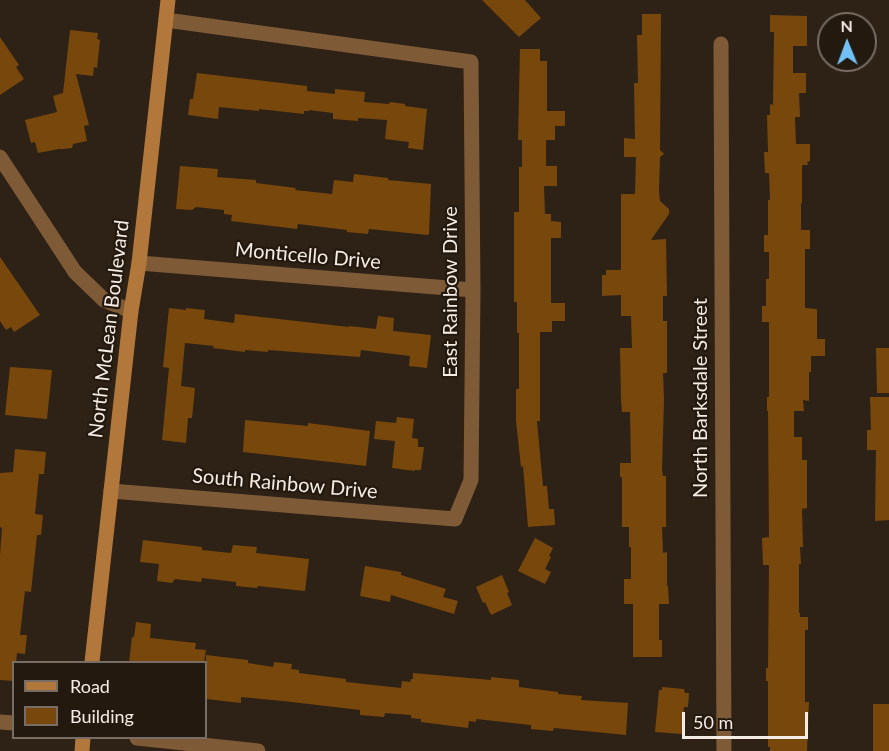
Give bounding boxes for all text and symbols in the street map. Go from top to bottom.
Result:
north arrow [817,12,877,72]
text: N [840,16,853,35]
street label: East Rainbow Drive [439,206,463,378]
street label: North McLean Boulevard [84,219,134,439]
street label: Monticello Drive [234,238,382,274]
street label: North Barksdale Street [689,298,713,498]
street label: South Rainbow Drive [191,464,379,504]
legend [12,661,207,739]
text: Road [70,675,110,697]
scale bar [685,700,811,738]
text: Building [70,705,134,727]
text: 50 m [693,711,733,733]

